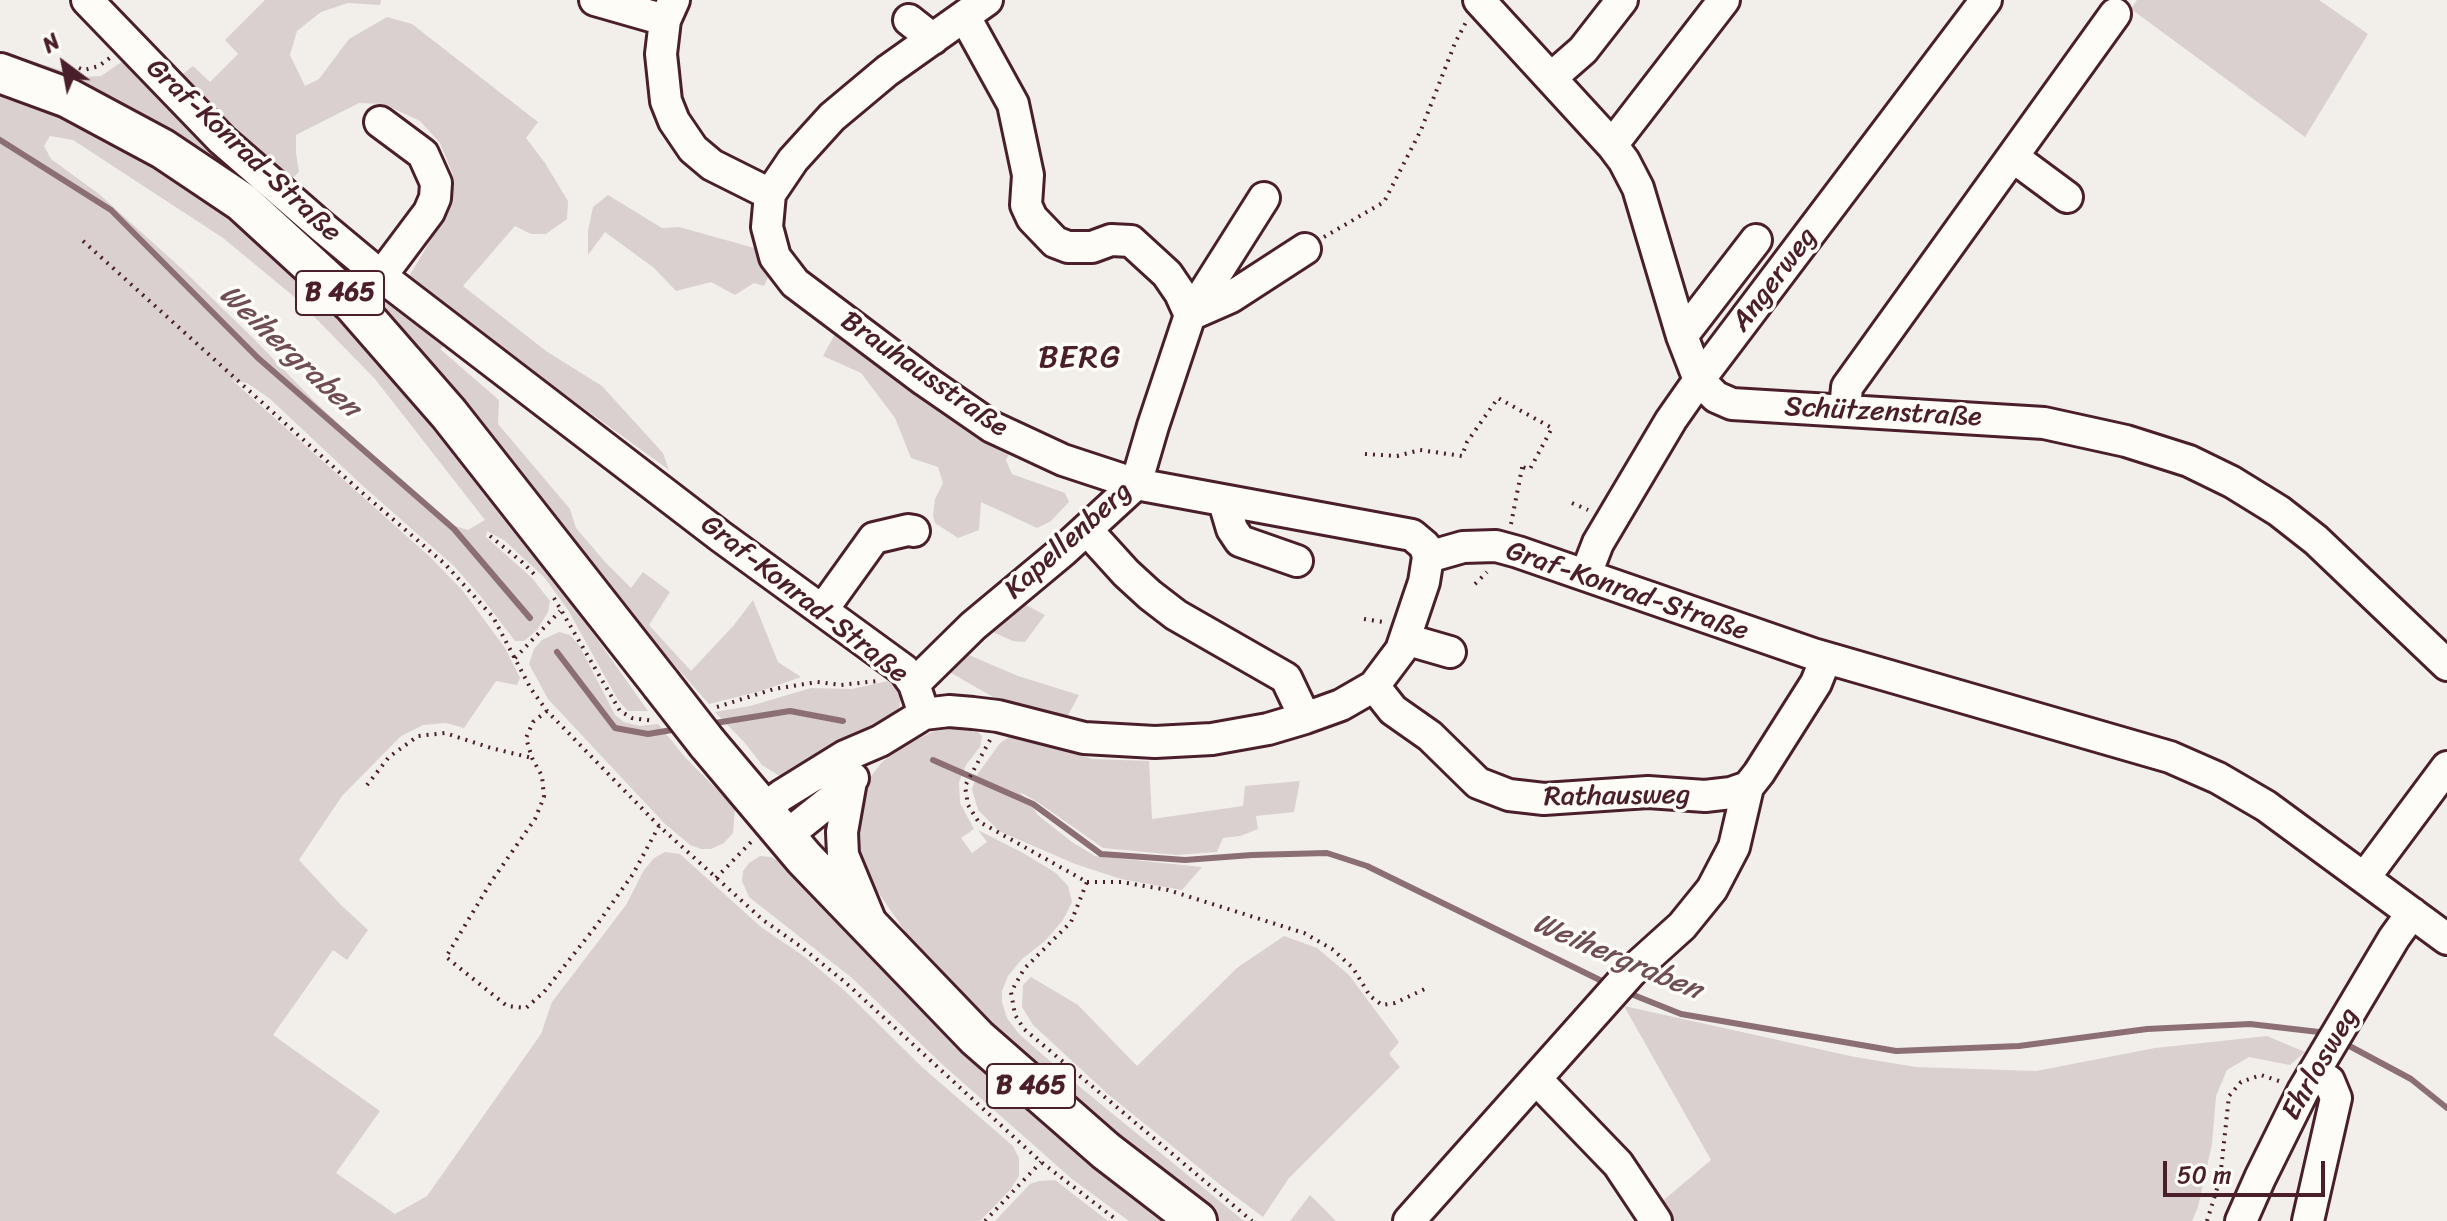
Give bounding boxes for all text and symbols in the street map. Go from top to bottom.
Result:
text: N [34,23,68,64]
north arrow [24,24,104,104]
street label: Graf-Konrad-Straße [139,52,347,250]
street label: Angerweg [1725,221,1825,339]
road number: B 465 [296,271,384,315]
water label: Weihergraben [211,278,367,426]
street label: Brauhausstraße [834,305,1014,445]
district label: BERG [1038,340,1122,378]
street label: Schützenstraße [1784,391,1982,435]
street label: Kapellenberg [998,475,1140,607]
street label: Graf-Konrad-Straße [693,508,915,692]
street label: Graf-Konrad-Straße [1501,535,1753,649]
street label: Rathausweg [1544,779,1690,815]
water label: Weihergraben [1527,906,1707,1010]
street label: Ehrlosweg [2275,1002,2367,1126]
road number: B 465 [987,1064,1075,1108]
scale bar [2167,1145,2329,1195]
text: 50 m [2177,1154,2232,1196]

